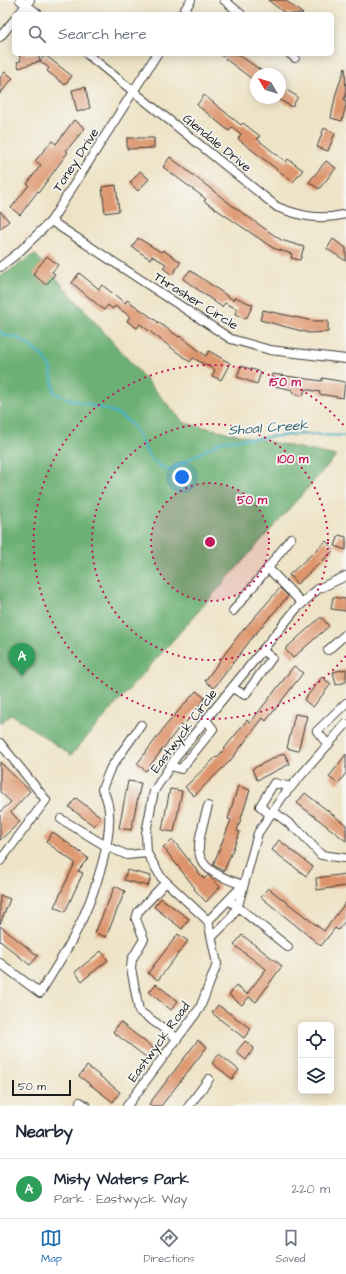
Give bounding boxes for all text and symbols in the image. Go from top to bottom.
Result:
search box [12,12,334,56]
icon: search [26,23,48,45]
text: Search here [58,24,147,45]
north arrow [250,68,286,104]
street label: Glendale Drive [179,110,255,176]
street label: Toney Drive [49,125,104,196]
street label: Thrasher Circle [150,268,242,334]
text: 150 m [269,374,302,391]
water label: Shoal Creek [227,415,309,441]
text: 100 m [278,451,309,468]
your location [172,467,192,487]
text: 50 m [237,492,268,509]
centre of rings [203,535,217,549]
pin: A [9,643,35,676]
street label: Eastwyck Circle [146,685,222,777]
street label: Eastwyck Road [124,998,195,1086]
map controls [298,1022,334,1094]
button: locate [298,1022,334,1058]
button: layers [298,1058,334,1094]
scale bar [12,1078,71,1097]
text: 50 m [18,1079,46,1094]
text: Nearby [16,1120,73,1144]
text: Misty Waters Park [54,1169,189,1190]
text: A [25,1180,33,1198]
text: 220 m [292,1180,330,1198]
text: Park · Eastwyck Way [54,1190,187,1208]
tab: Map [40,1227,62,1266]
tab: Directions [143,1227,195,1266]
tab: Saved [276,1227,306,1266]

